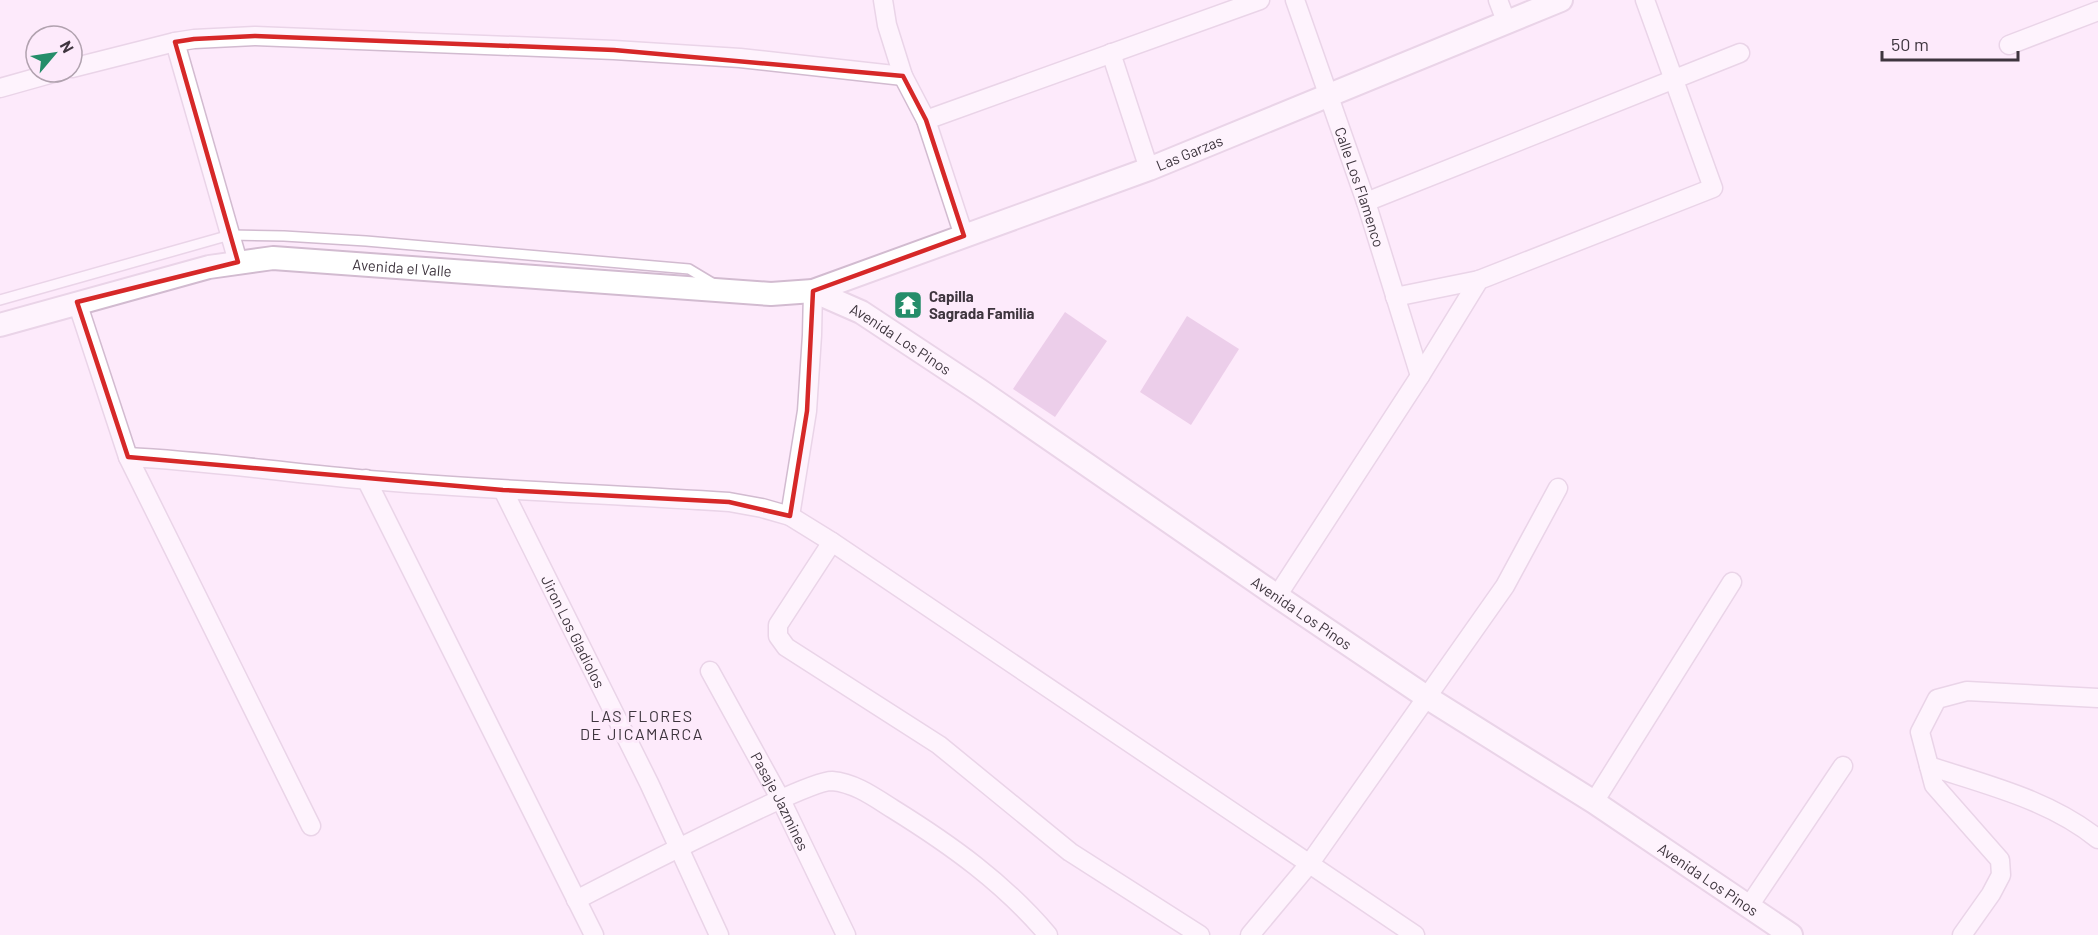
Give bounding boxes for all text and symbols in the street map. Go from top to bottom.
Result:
north arrow [24,24,84,84]
scale bar [1882,24,2018,62]
text: 50 m [1891,33,1929,55]
text: N [57,37,78,56]
street label: Calle Los Flamenco [1331,125,1388,249]
street label: Las Garzas [1153,131,1225,174]
street label: Avenida el Valle [352,255,452,280]
place label: Capilla Sagrada Familia [929,287,1035,322]
temple icon: Capilla Sagrada Familia [892,289,924,321]
street label: Avenida Los Pinos [847,299,955,378]
street label: Jiron Los Gladiolos [538,572,609,691]
street label: Avenida Los Pinos [1248,572,1355,653]
district label: LAS FLORES DE JICAMARCA [580,706,704,743]
street label: Pasaje Jazmines [747,749,813,853]
street label: Avenida Los Pinos [1654,839,1762,919]

